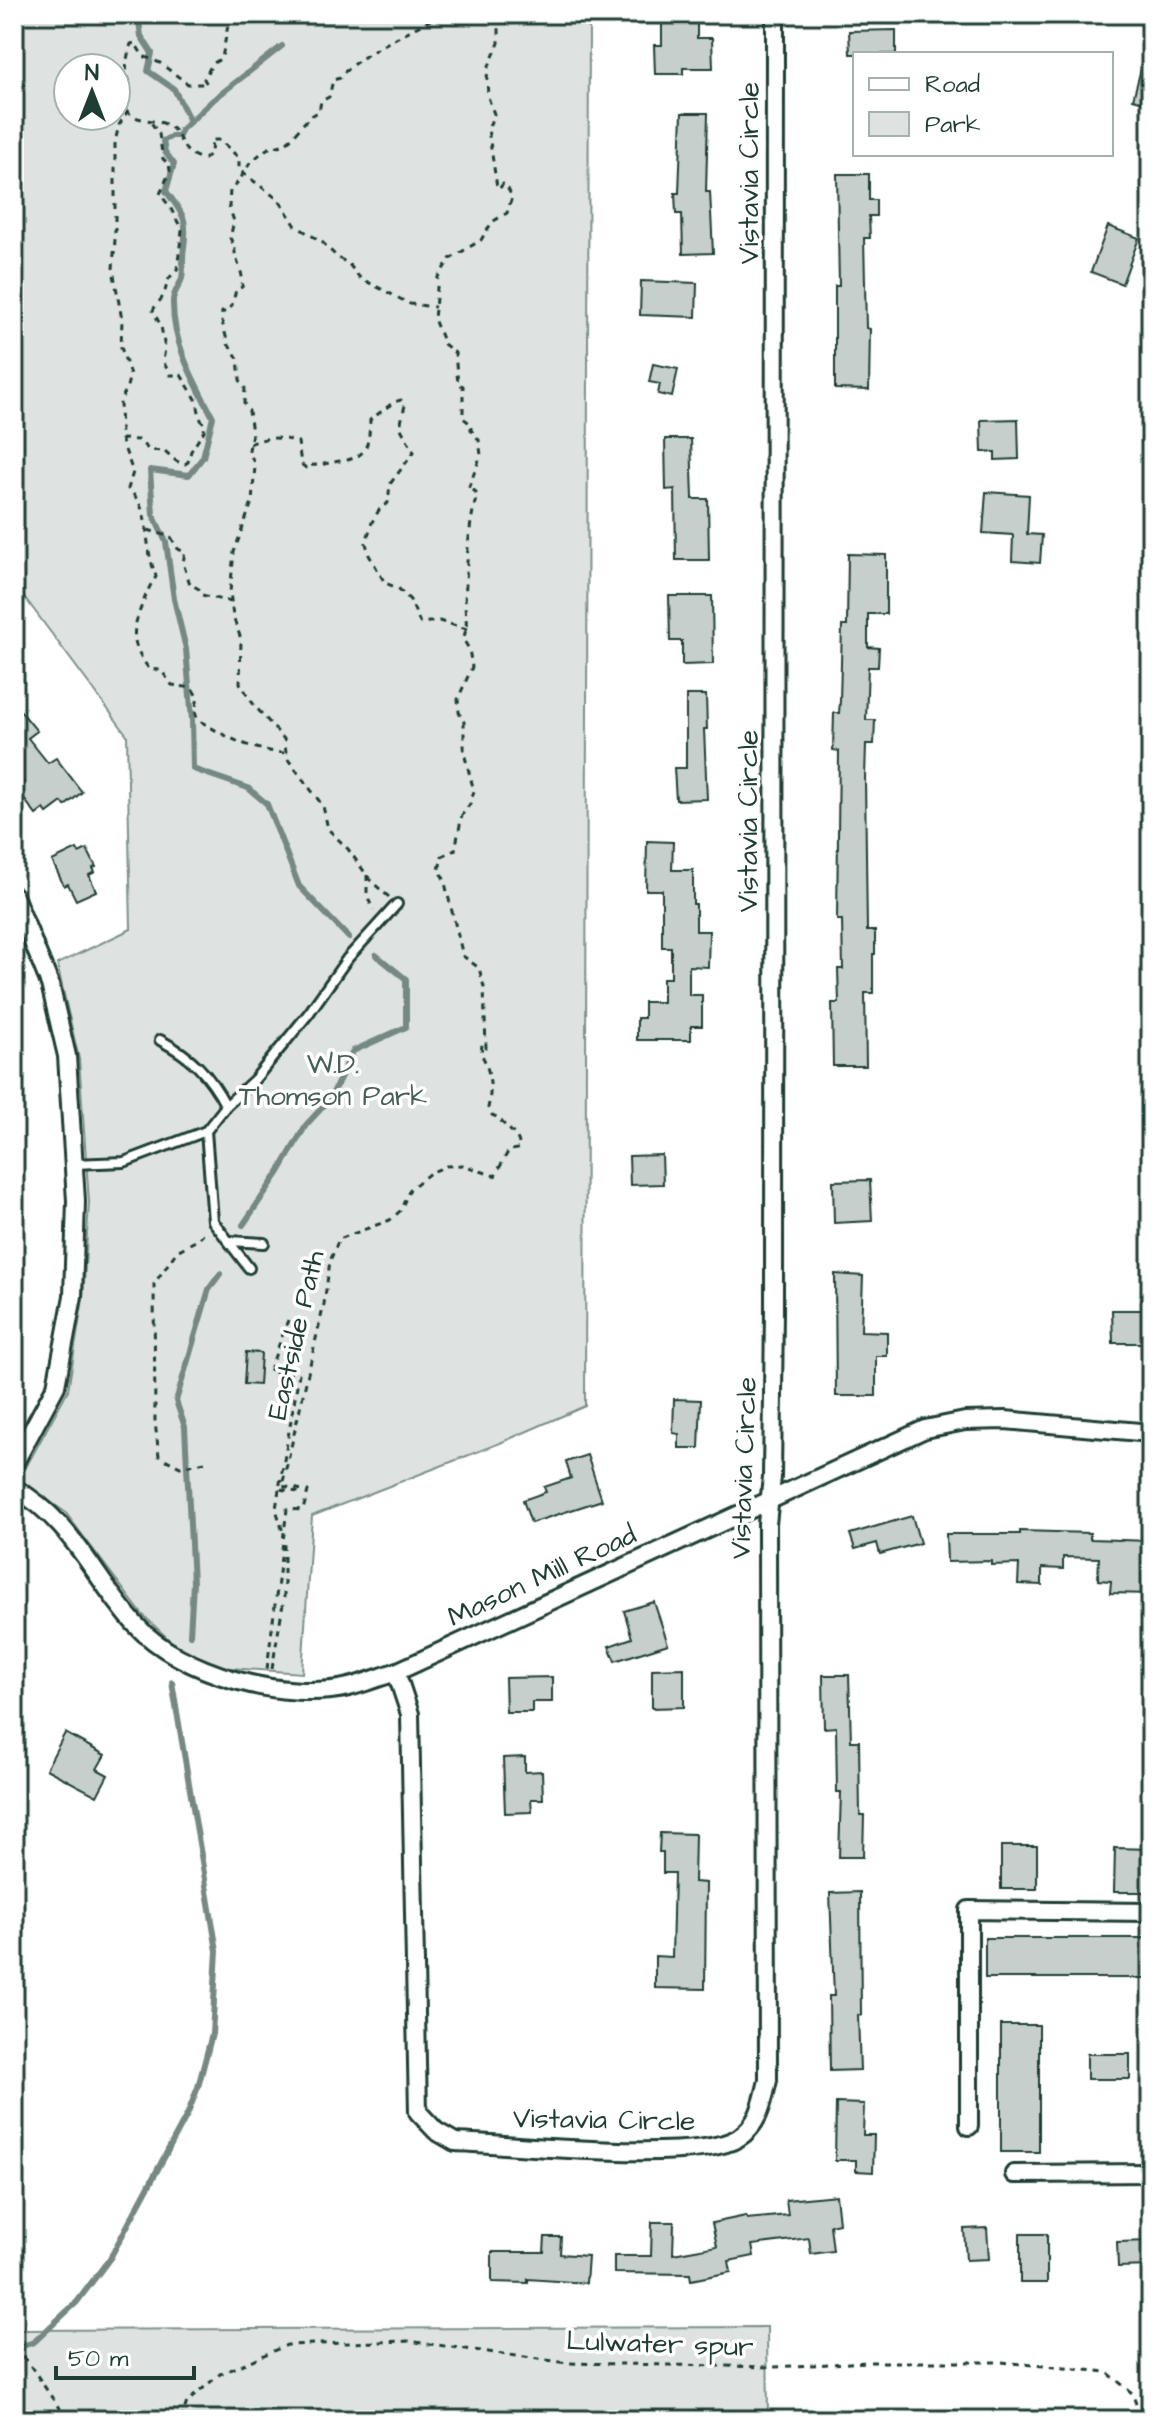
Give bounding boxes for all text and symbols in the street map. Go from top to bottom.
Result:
north arrow [52,52,132,132]
legend [853,52,1113,156]
text: N [85,58,99,89]
text: Road [925,68,980,102]
street label: Vistavia Circle [730,82,769,264]
text: Park [925,108,981,142]
street label: Vistavia Circle [729,730,768,912]
park label: W.D. Thomson Park [239,1045,427,1116]
street label: Eastside Path [258,1246,334,1423]
street label: Vistavia Circle [721,1376,767,1560]
street label: Mason Mill Road [441,1515,643,1637]
street label: Vistavia Circle [512,2099,696,2141]
street label: Lulwater spur [566,2321,754,2367]
scale bar [56,2330,194,2380]
text: 50 m [68,2342,129,2376]

